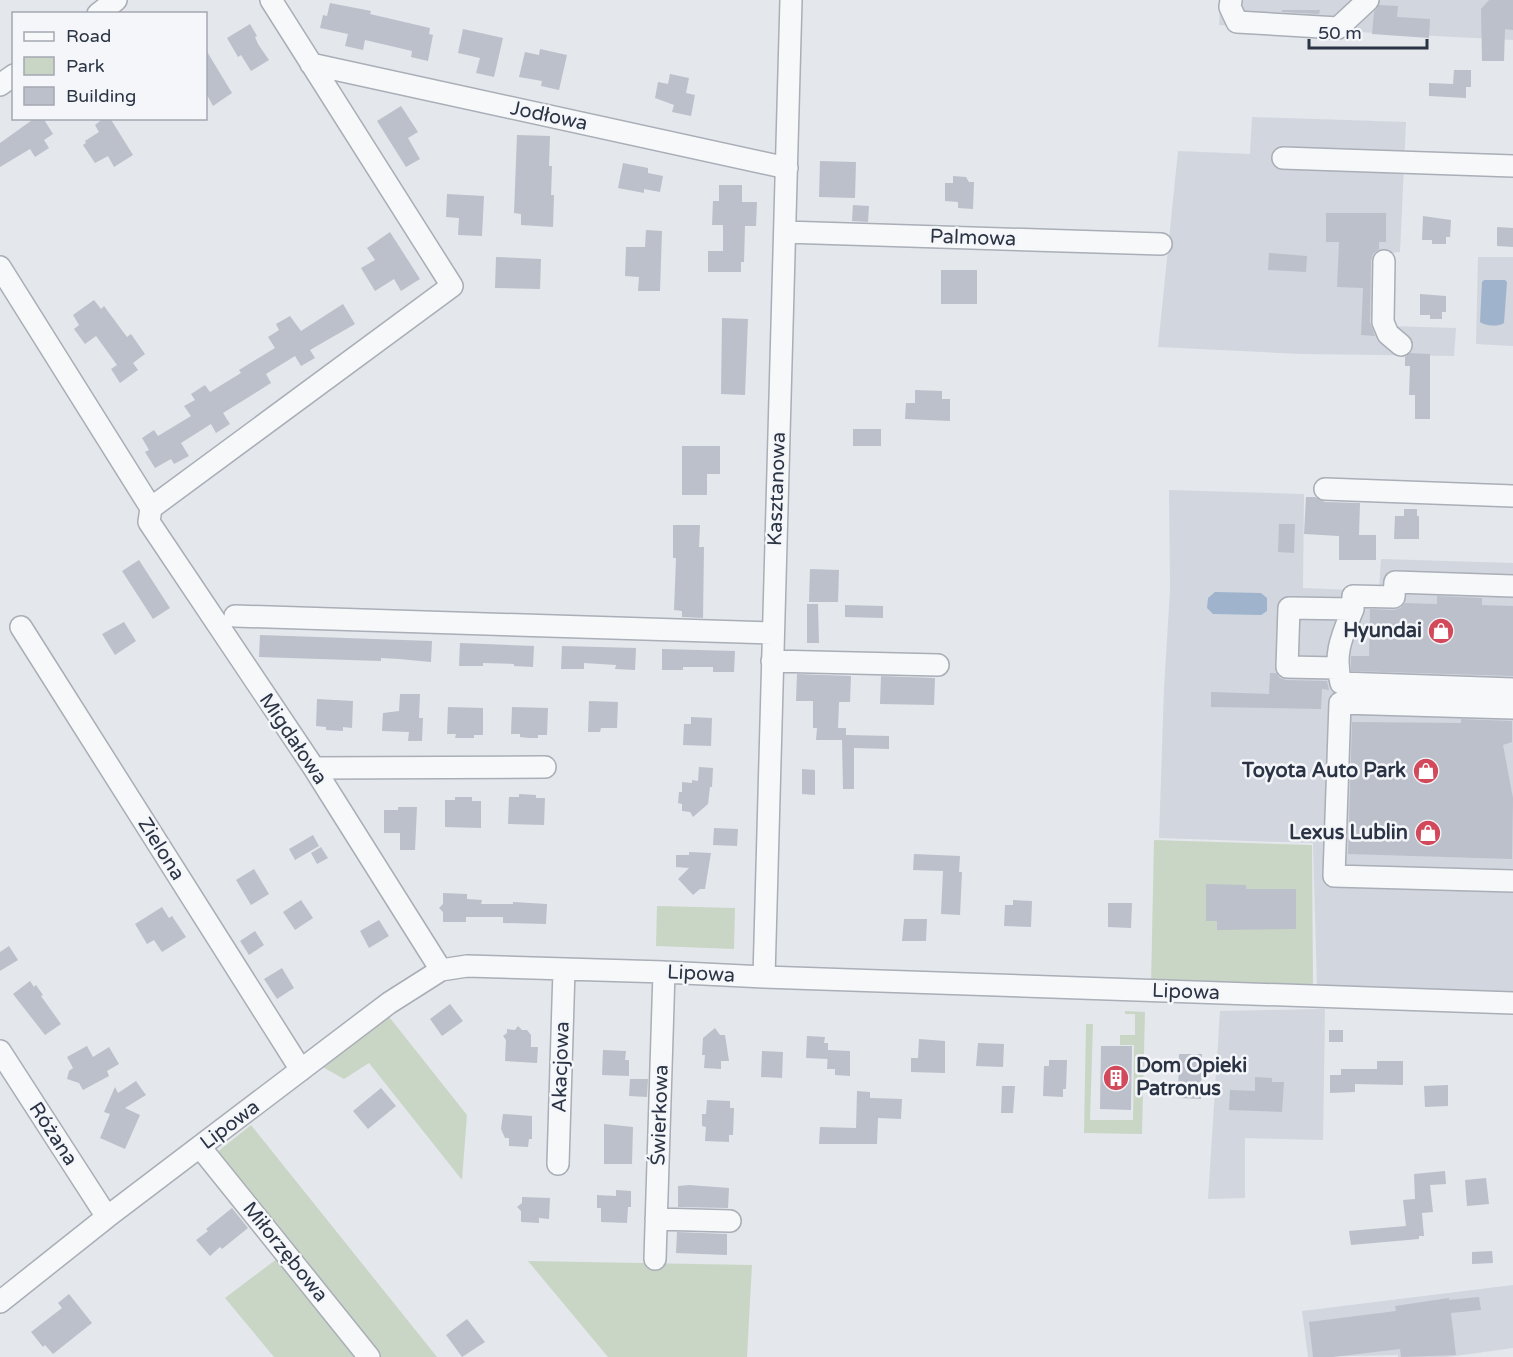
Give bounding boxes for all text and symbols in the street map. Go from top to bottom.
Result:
legend [12,12,207,120]
scale bar [1309,12,1428,50]
text: 50 m [1318,22,1362,44]
text: Road [66,25,111,47]
text: Park [66,55,105,77]
text: Building [66,85,136,107]
street label: Jodłowa [508,96,590,136]
street label: Palmowa [929,224,1017,252]
street label: Kasztanowa [763,431,791,547]
shop icon: Hyundai [1426,616,1456,646]
place label: Hyundai [1343,619,1422,643]
street label: Migdałowa [254,689,332,789]
shop icon: Toyota Auto Park [1411,756,1441,786]
place label: Toyota Auto Park [1241,759,1406,783]
street label: Zielona [132,813,190,885]
shop icon: Lexus Lublin [1413,818,1443,848]
place label: Lexus Lublin [1289,821,1408,845]
street label: Lipowa [666,960,736,988]
street label: Lipowa [1152,979,1220,1005]
street label: Akacjowa [547,1021,575,1113]
place label: Dom Opieki Patronus [1136,1054,1247,1101]
building icon: Dom Opieki Patronus [1101,1063,1131,1093]
street label: Świerkowa [645,1064,674,1166]
street label: Lipowa [196,1095,264,1155]
street label: Różana [24,1098,82,1170]
street label: Miłorzębowa [237,1197,333,1307]

